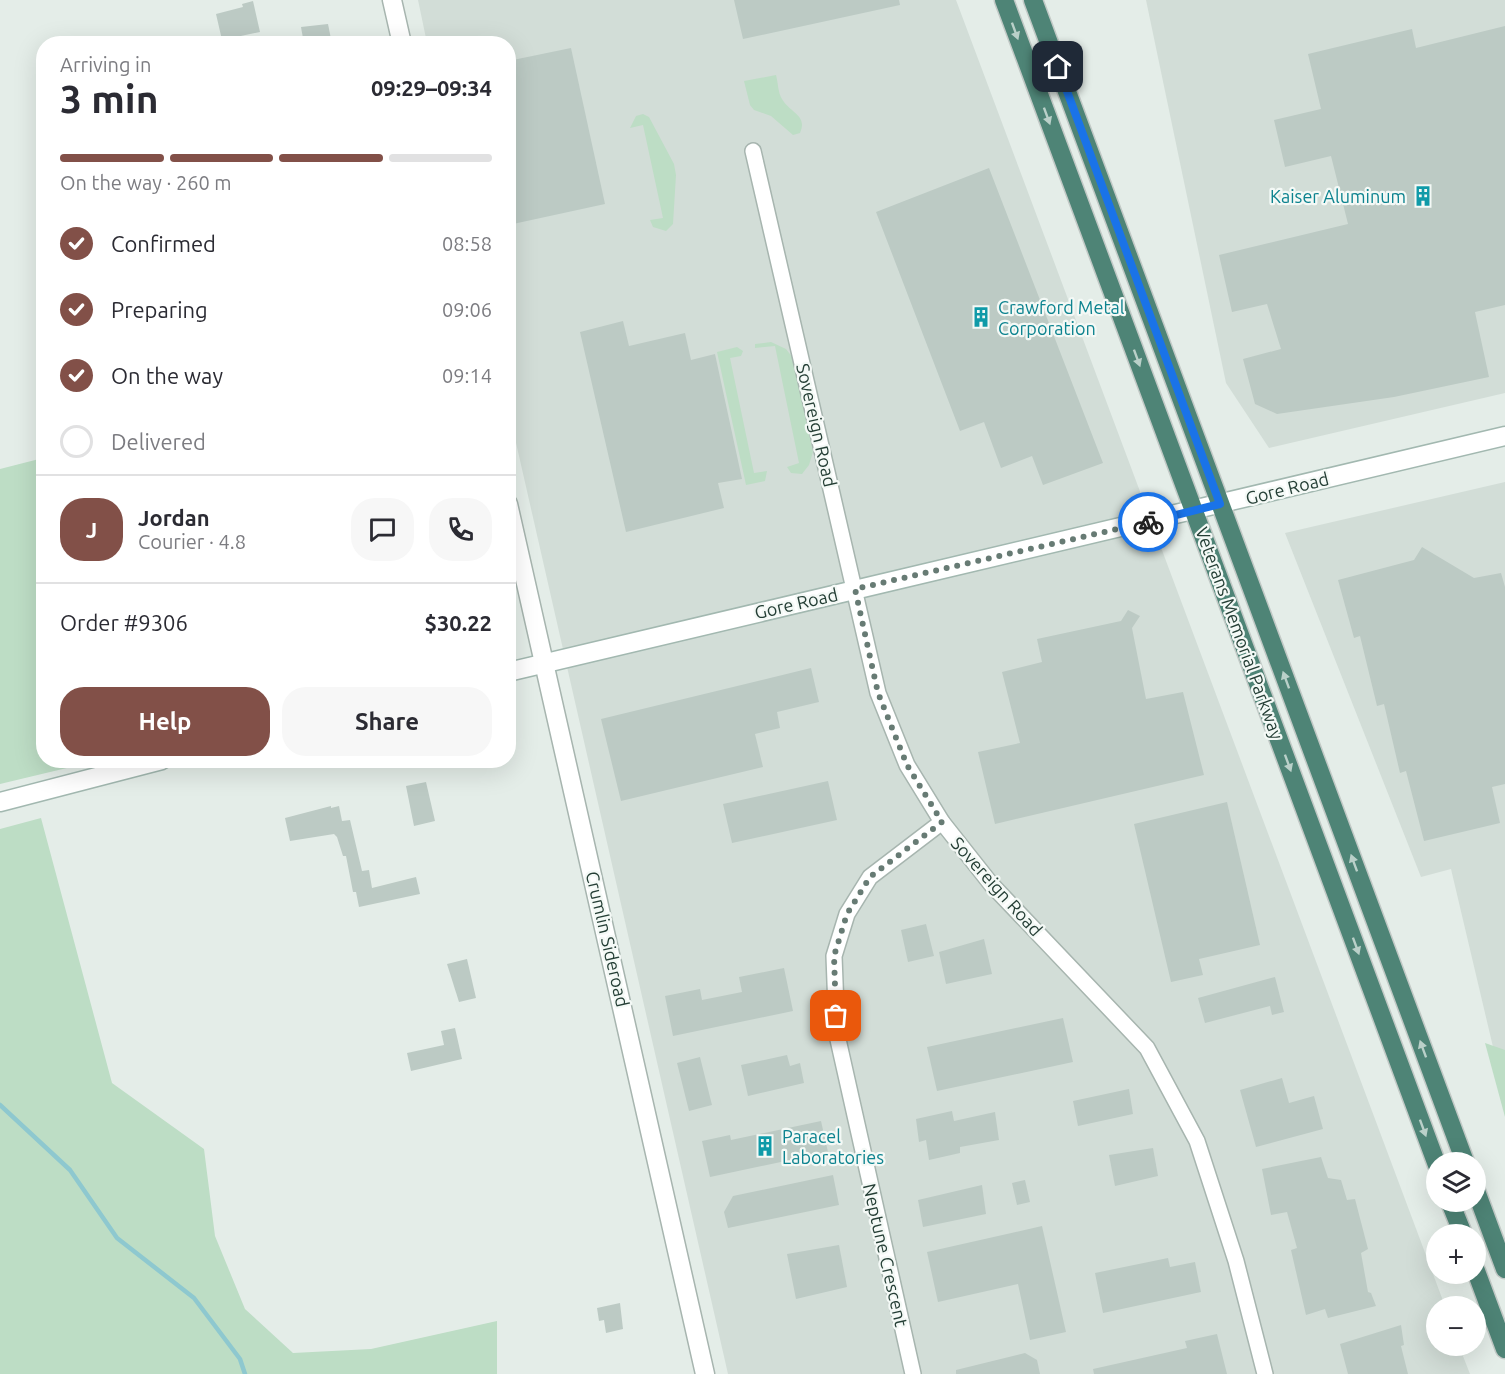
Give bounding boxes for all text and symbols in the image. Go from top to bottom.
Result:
one-way arrow [1011,22,1021,40]
pin [1032,41,1083,92]
icon: home [1041,50,1074,83]
text: Arriving in [60,53,151,76]
text: 09:29–09:34 [371,75,492,100]
text: 3 min [60,77,159,120]
one-way arrow [1043,107,1053,125]
text: On the way · 260 m [60,171,232,194]
building icon: Kaiser Aluminum [1411,184,1435,208]
place label: Kaiser Aluminum [1270,186,1406,206]
icon: check [60,227,93,260]
text: Confirmed [111,231,216,256]
text: 08:58 [442,232,492,255]
icon: check [60,293,93,326]
text: Preparing [111,297,208,322]
place label: Crawford Metal Corporation [998,297,1125,338]
text: 09:06 [442,298,492,321]
building icon: Crawford Metal Corporation [969,305,993,329]
one-way arrow [1133,349,1143,367]
icon: check [60,359,93,392]
street label: Sovereign Road [793,361,841,489]
text: On the way [111,363,223,388]
text: 09:14 [442,364,492,387]
text: Delivered [111,429,206,454]
street label: Gore Road [1243,468,1331,508]
courier [1118,492,1178,552]
button: chat [351,498,414,561]
button: phone [429,498,492,561]
text: Jordan [138,505,210,530]
icon: bike [1132,506,1165,539]
text: J [86,517,97,542]
street label: Veterans Memorial Parkway [1192,524,1288,742]
text: Courier · 4.8 [138,530,246,553]
street label: Gore Road [752,584,840,622]
text: Order #9306 [60,610,188,635]
text: $30.22 [425,610,492,635]
one-way arrow [1280,671,1290,689]
button: Help [60,687,270,756]
button: Share [282,687,492,756]
one-way arrow [1283,754,1293,772]
street label: Sovereign Road [947,833,1047,939]
one-way arrow [1349,853,1359,871]
street label: Crumlin Sideroad [583,869,633,1009]
one-way arrow [1351,937,1361,955]
pin [810,990,861,1041]
icon: bag [819,999,852,1032]
one-way arrow [1418,1039,1428,1057]
one-way arrow [1419,1120,1429,1138]
place label: Paracel Laboratories [782,1126,884,1167]
building icon: Paracel Laboratories [753,1134,777,1158]
map controls [1426,1152,1486,1356]
button: layers [1426,1152,1486,1212]
street label: Neptune Crescent [860,1182,912,1328]
button: + [1426,1224,1486,1284]
button: − [1426,1296,1486,1356]

